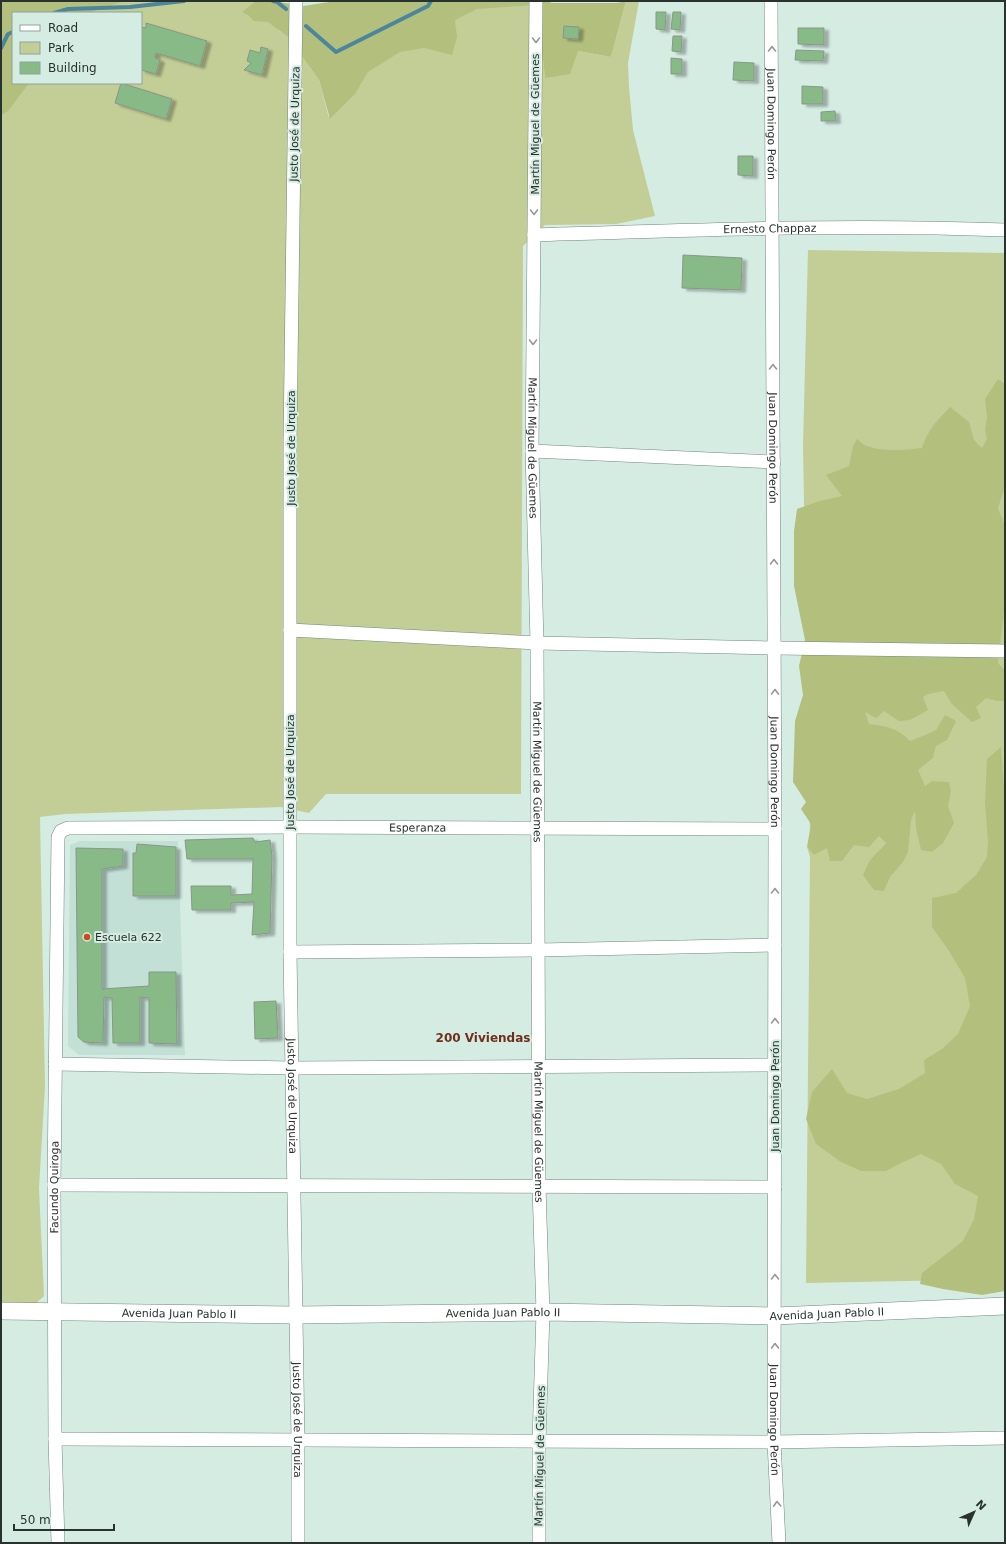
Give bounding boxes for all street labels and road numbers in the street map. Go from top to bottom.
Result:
street label: Martín Miguel de Güemes [529,53,542,195]
street label: Justo José de Urquiza [287,66,303,183]
street label: Juan Domingo Perón [765,67,778,180]
street label: Ernesto Chappaz [723,221,817,236]
street label: Martín Miguel de Güemes [525,377,540,519]
street label: Justo José de Urquiza [285,390,298,507]
street label: Juan Domingo Perón [766,391,780,504]
street label: Martín Miguel de Güemes [531,701,544,843]
street label: Justo José de Urquiza [284,714,297,831]
street label: Juan Domingo Perón [768,715,781,828]
street label: Esperanza [389,821,446,834]
street label: Justo José de Urquiza [285,1037,300,1154]
street label: Juan Domingo Perón [769,1040,782,1153]
street label: Martín Miguel de Güemes [532,1061,546,1203]
street label: Facundo Quiroga [47,1141,61,1233]
street label: Avenida Juan Pablo II [446,1305,560,1320]
street label: Avenida Juan Pablo II [770,1305,884,1323]
street label: Avenida Juan Pablo II [122,1306,236,1321]
street label: Justo José de Urquiza [290,1361,305,1478]
street label: Juan Domingo Perón [767,1363,782,1476]
street label: Martín Miguel de Güemes [532,1385,548,1527]

